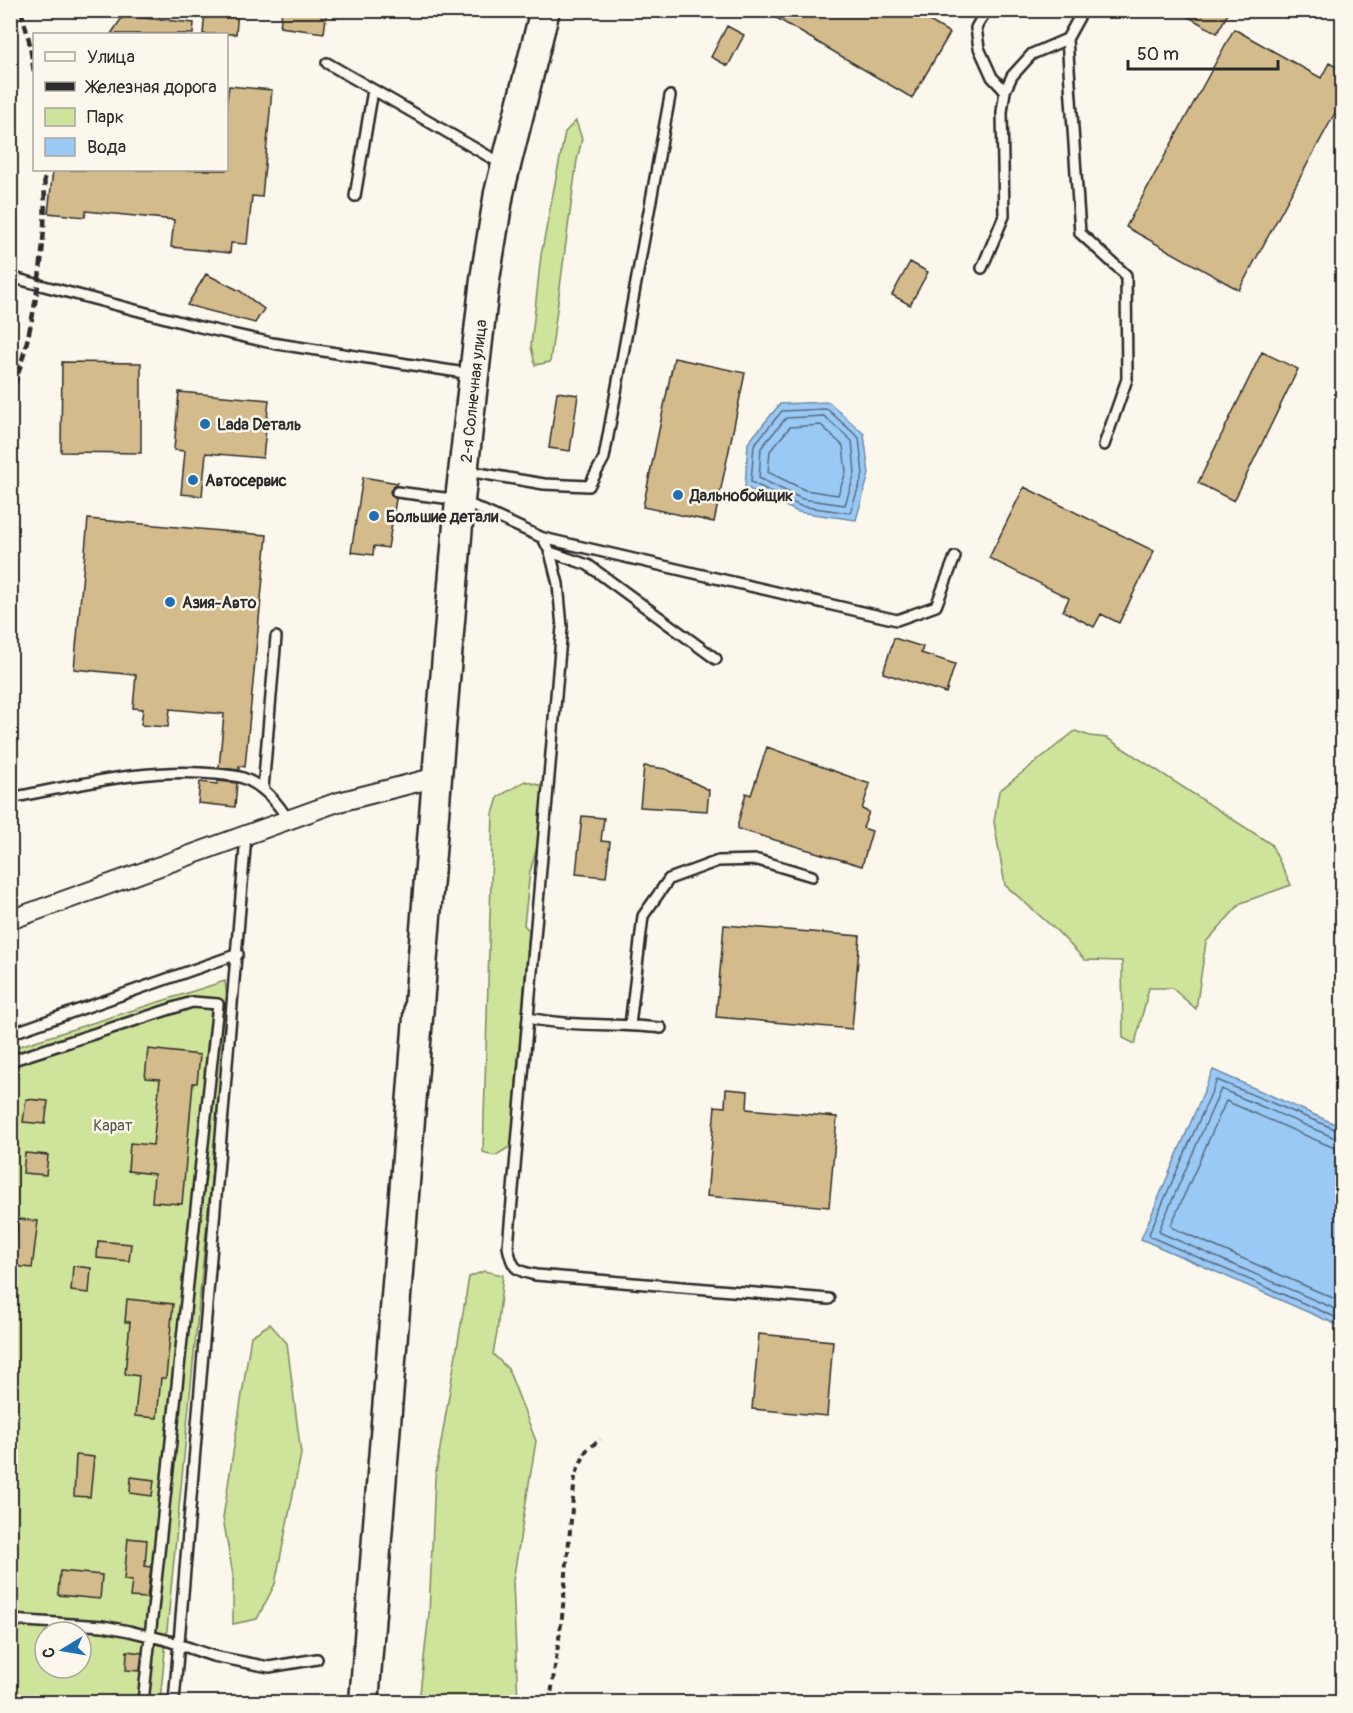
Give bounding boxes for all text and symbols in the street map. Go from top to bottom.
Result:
legend [33,33,228,171]
scale bar [1128,33,1278,71]
text: 50 m [1137,43,1179,66]
text: Улица [87,46,135,69]
text: Железная дорога [84,76,217,99]
text: Парк [87,106,124,129]
text: Вода [87,136,126,159]
street label: 2-я Солнечная улица [457,319,491,464]
place label: Lada Dеталь [217,415,301,435]
marker: Lada Dеталь [198,417,212,431]
place label: Автосервис [205,471,287,491]
marker: Автосервис [186,473,200,487]
place label: Дальнобойщик [689,486,793,506]
marker: Дальнобойщик [671,488,685,502]
place label: Большие детали [386,507,499,527]
marker: Большие детали [367,509,381,523]
place label: Азия-Авто [182,593,257,613]
marker: Азия-Авто [163,595,177,609]
park label: Карат [93,1116,133,1136]
north arrow [33,1620,93,1680]
text: С [38,1646,60,1659]

